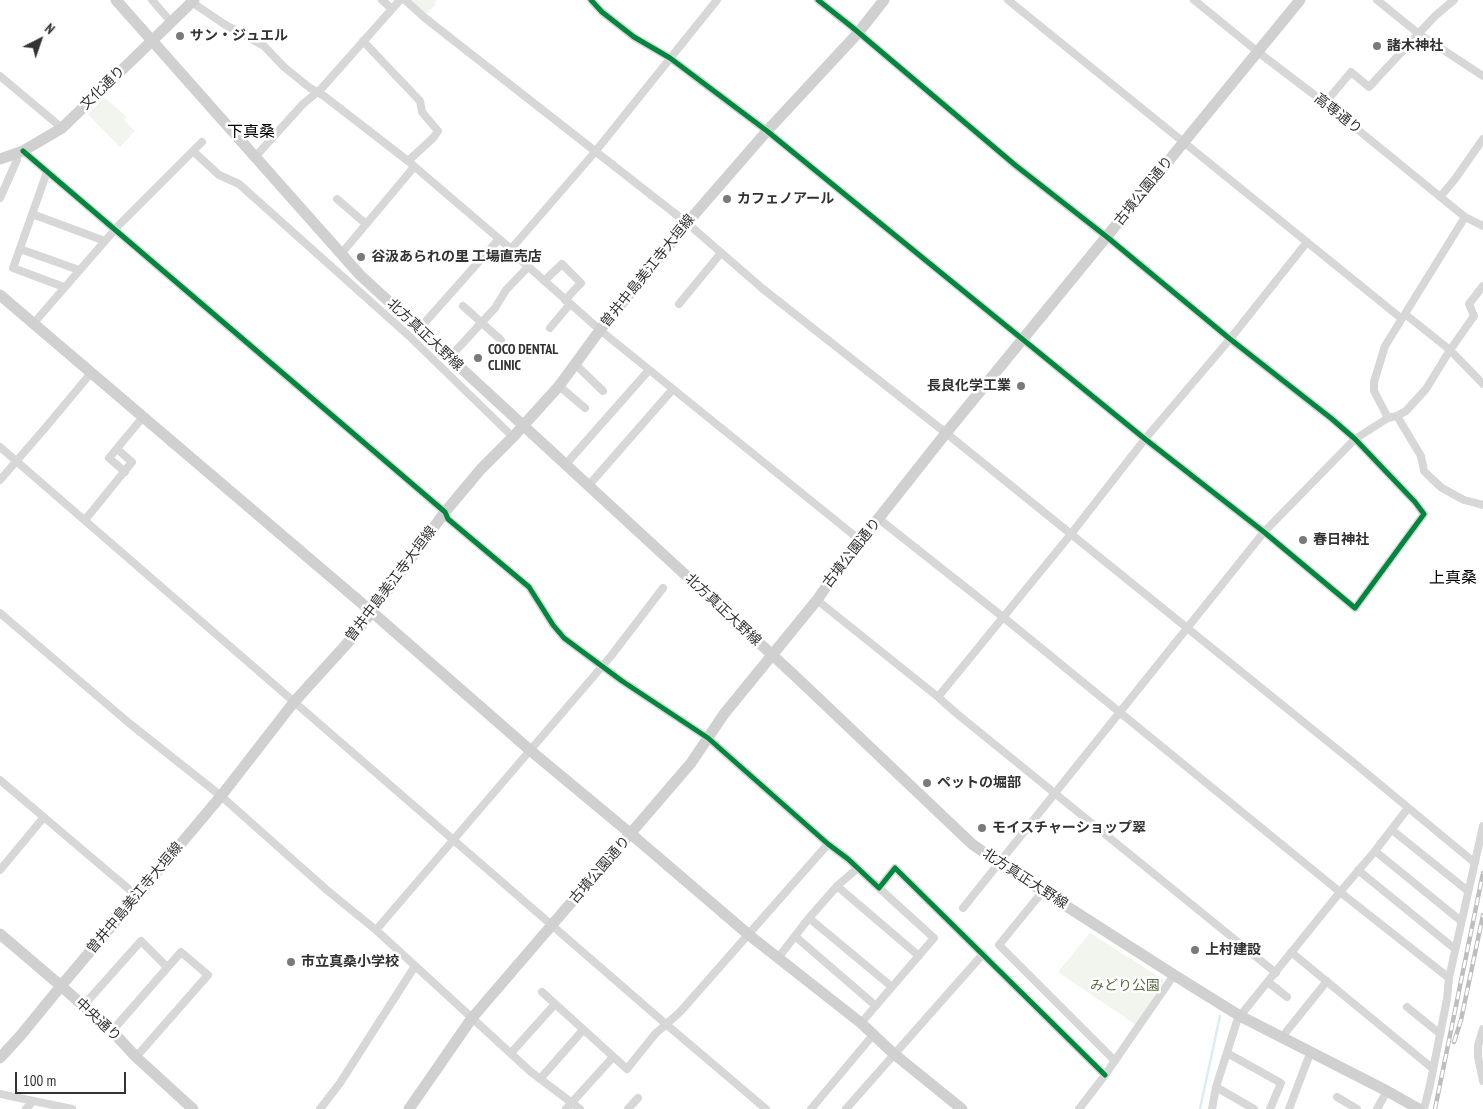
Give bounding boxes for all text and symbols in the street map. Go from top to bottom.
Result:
north arrow [15,15,65,65]
text: N [41,19,59,38]
place label: サン・ジュエル [190,28,288,44]
marker: サン・ジュエル [174,30,186,42]
place label: 諸木神社 [1387,38,1443,54]
marker: 諸木神社 [1371,40,1383,52]
street label: 文化通り [77,63,129,113]
street label: 高専通り [1311,90,1365,138]
district label: 下真桑 [227,122,275,142]
street label: 古墳公園通り [1111,153,1177,229]
place label: カフェノアール [737,191,834,207]
marker: カフェノアール [721,193,733,205]
street label: 曽井中島美江寺大垣線 [597,211,699,331]
place label: 谷汲あられの里 工場直売店 [371,249,542,265]
marker: 谷汲あられの里 工場直売店 [355,251,367,263]
street label: 北方真正大野線 [383,295,467,375]
place label: COCO DENTAL CLINIC [488,342,558,374]
marker: COCO DENTAL CLINIC [472,352,484,364]
place label: 長良化学工業 [927,378,1011,394]
marker: 長良化学工業 [1015,380,1027,392]
street label: 古墳公園通り [820,515,884,591]
street label: 曽井中島美江寺大垣線 [342,523,440,645]
place label: 春日神社 [1313,532,1369,548]
marker: 春日神社 [1297,534,1309,546]
district label: 上真桑 [1429,568,1477,588]
street label: 北方真正大野線 [681,570,765,650]
place label: ペットの堀部 [937,775,1021,791]
marker: ペットの堀部 [921,777,933,789]
place label: モイスチャーショップ翠 [992,820,1146,836]
marker: モイスチャーショップ翠 [976,822,988,834]
street label: 古墳公園通り [566,833,634,907]
street label: 曽井中島美江寺大垣線 [84,839,186,957]
street label: 北方真正大野線 [979,845,1071,913]
place label: 上村建設 [1205,942,1261,958]
marker: 上村建設 [1189,944,1201,956]
place label: 市立真桑小学校 [301,954,399,970]
marker: 市立真桑小学校 [285,956,297,968]
park label: みどり公園 [1090,978,1160,994]
street label: 中央通り [72,995,124,1045]
scale bar [18,1062,129,1094]
text: 100 m [23,1071,56,1090]

